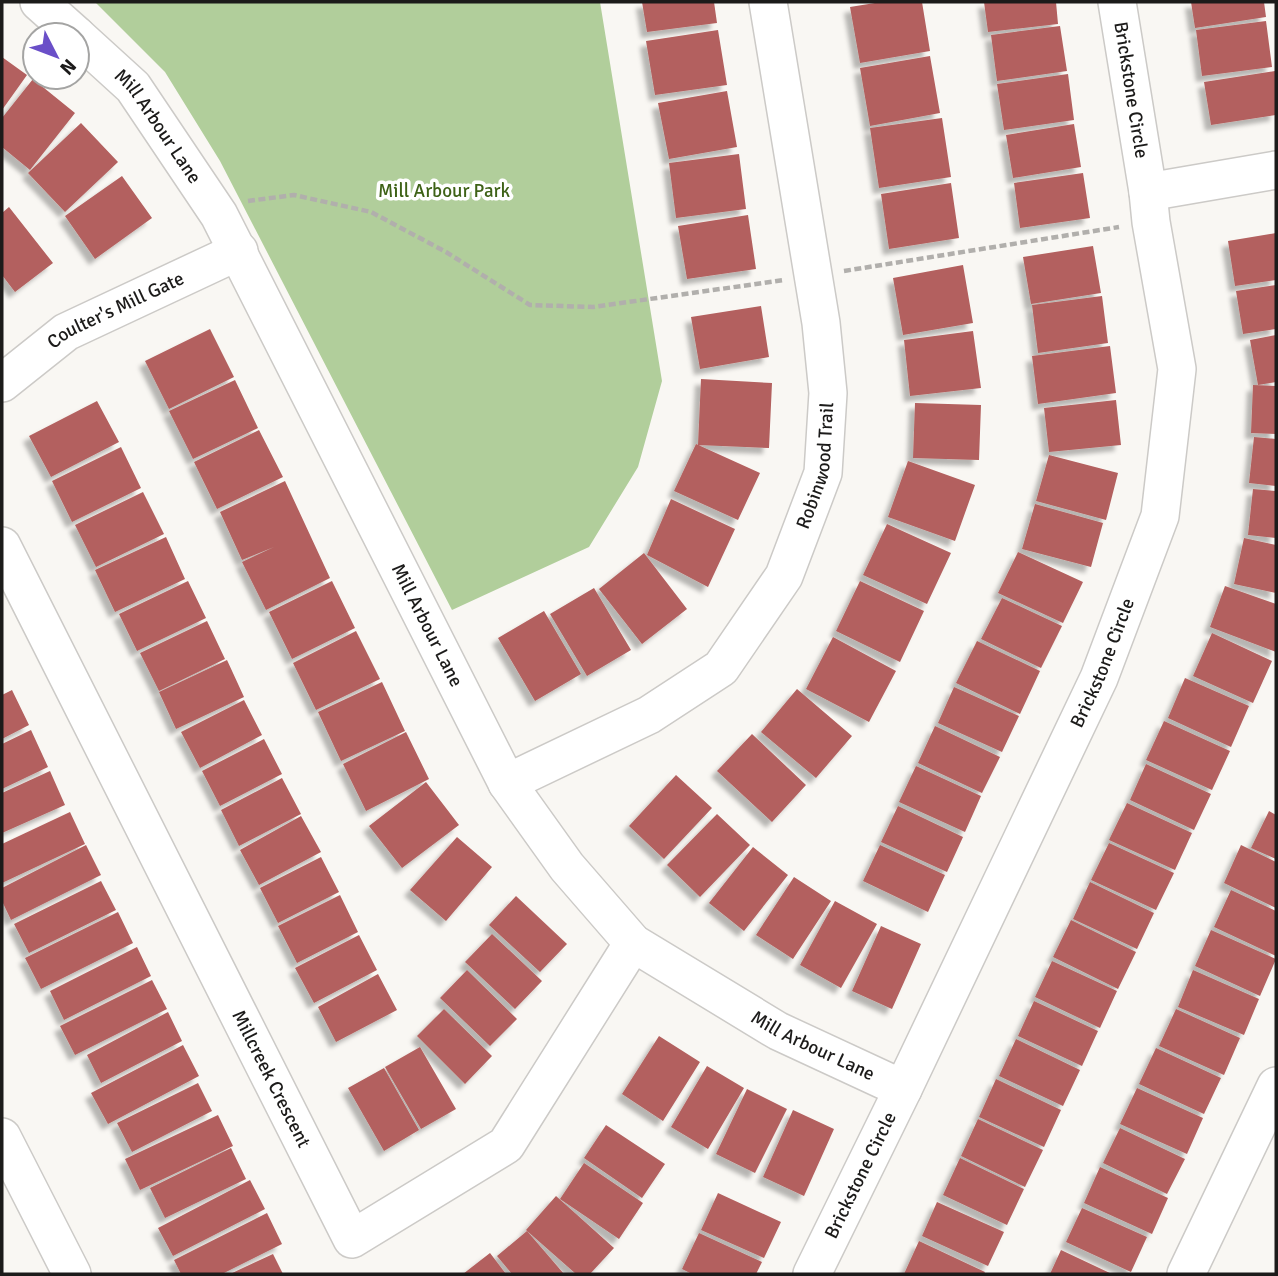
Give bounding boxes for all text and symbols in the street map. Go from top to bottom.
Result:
street label: Brickstone Circle [1108,20,1154,160]
north arrow [21,21,91,91]
text: N [55,54,81,80]
street label: Mill Arbour Lane [109,64,206,188]
park label: Mill Arbour Park [378,179,511,203]
street label: Coulter's Mill Gate [42,266,188,354]
street label: Robinwood Trail [791,402,839,532]
street label: Mill Arbour Lane [386,560,468,691]
street label: Brickstone Circle [1065,595,1140,732]
street label: Mill Arbour Lane [746,1005,879,1086]
street label: Millcreek Crescent [226,1006,316,1152]
street label: Brickstone Circle [819,1108,902,1243]

